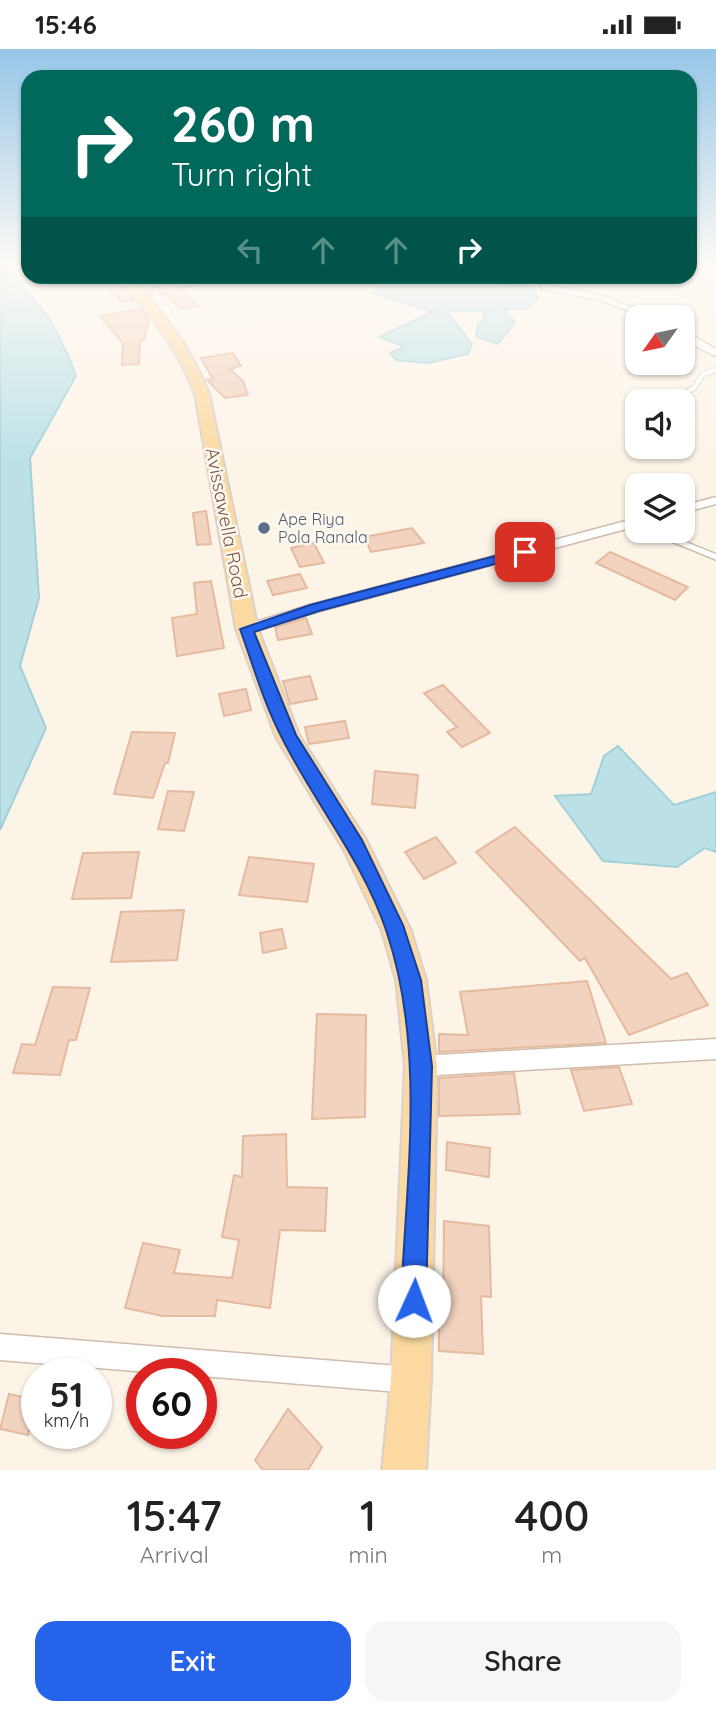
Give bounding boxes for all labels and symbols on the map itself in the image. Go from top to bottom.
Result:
north arrow [625,305,695,375]
street label: Avissawella Road [201,446,253,600]
place label: Ape Riya Pola Ranala [278,509,368,547]
marker: Ape Riya Pola Ranala [256,520,272,536]
pin [495,522,555,582]
position arrow [377,1264,451,1338]
speed limit sign: 60 [126,1358,217,1449]

